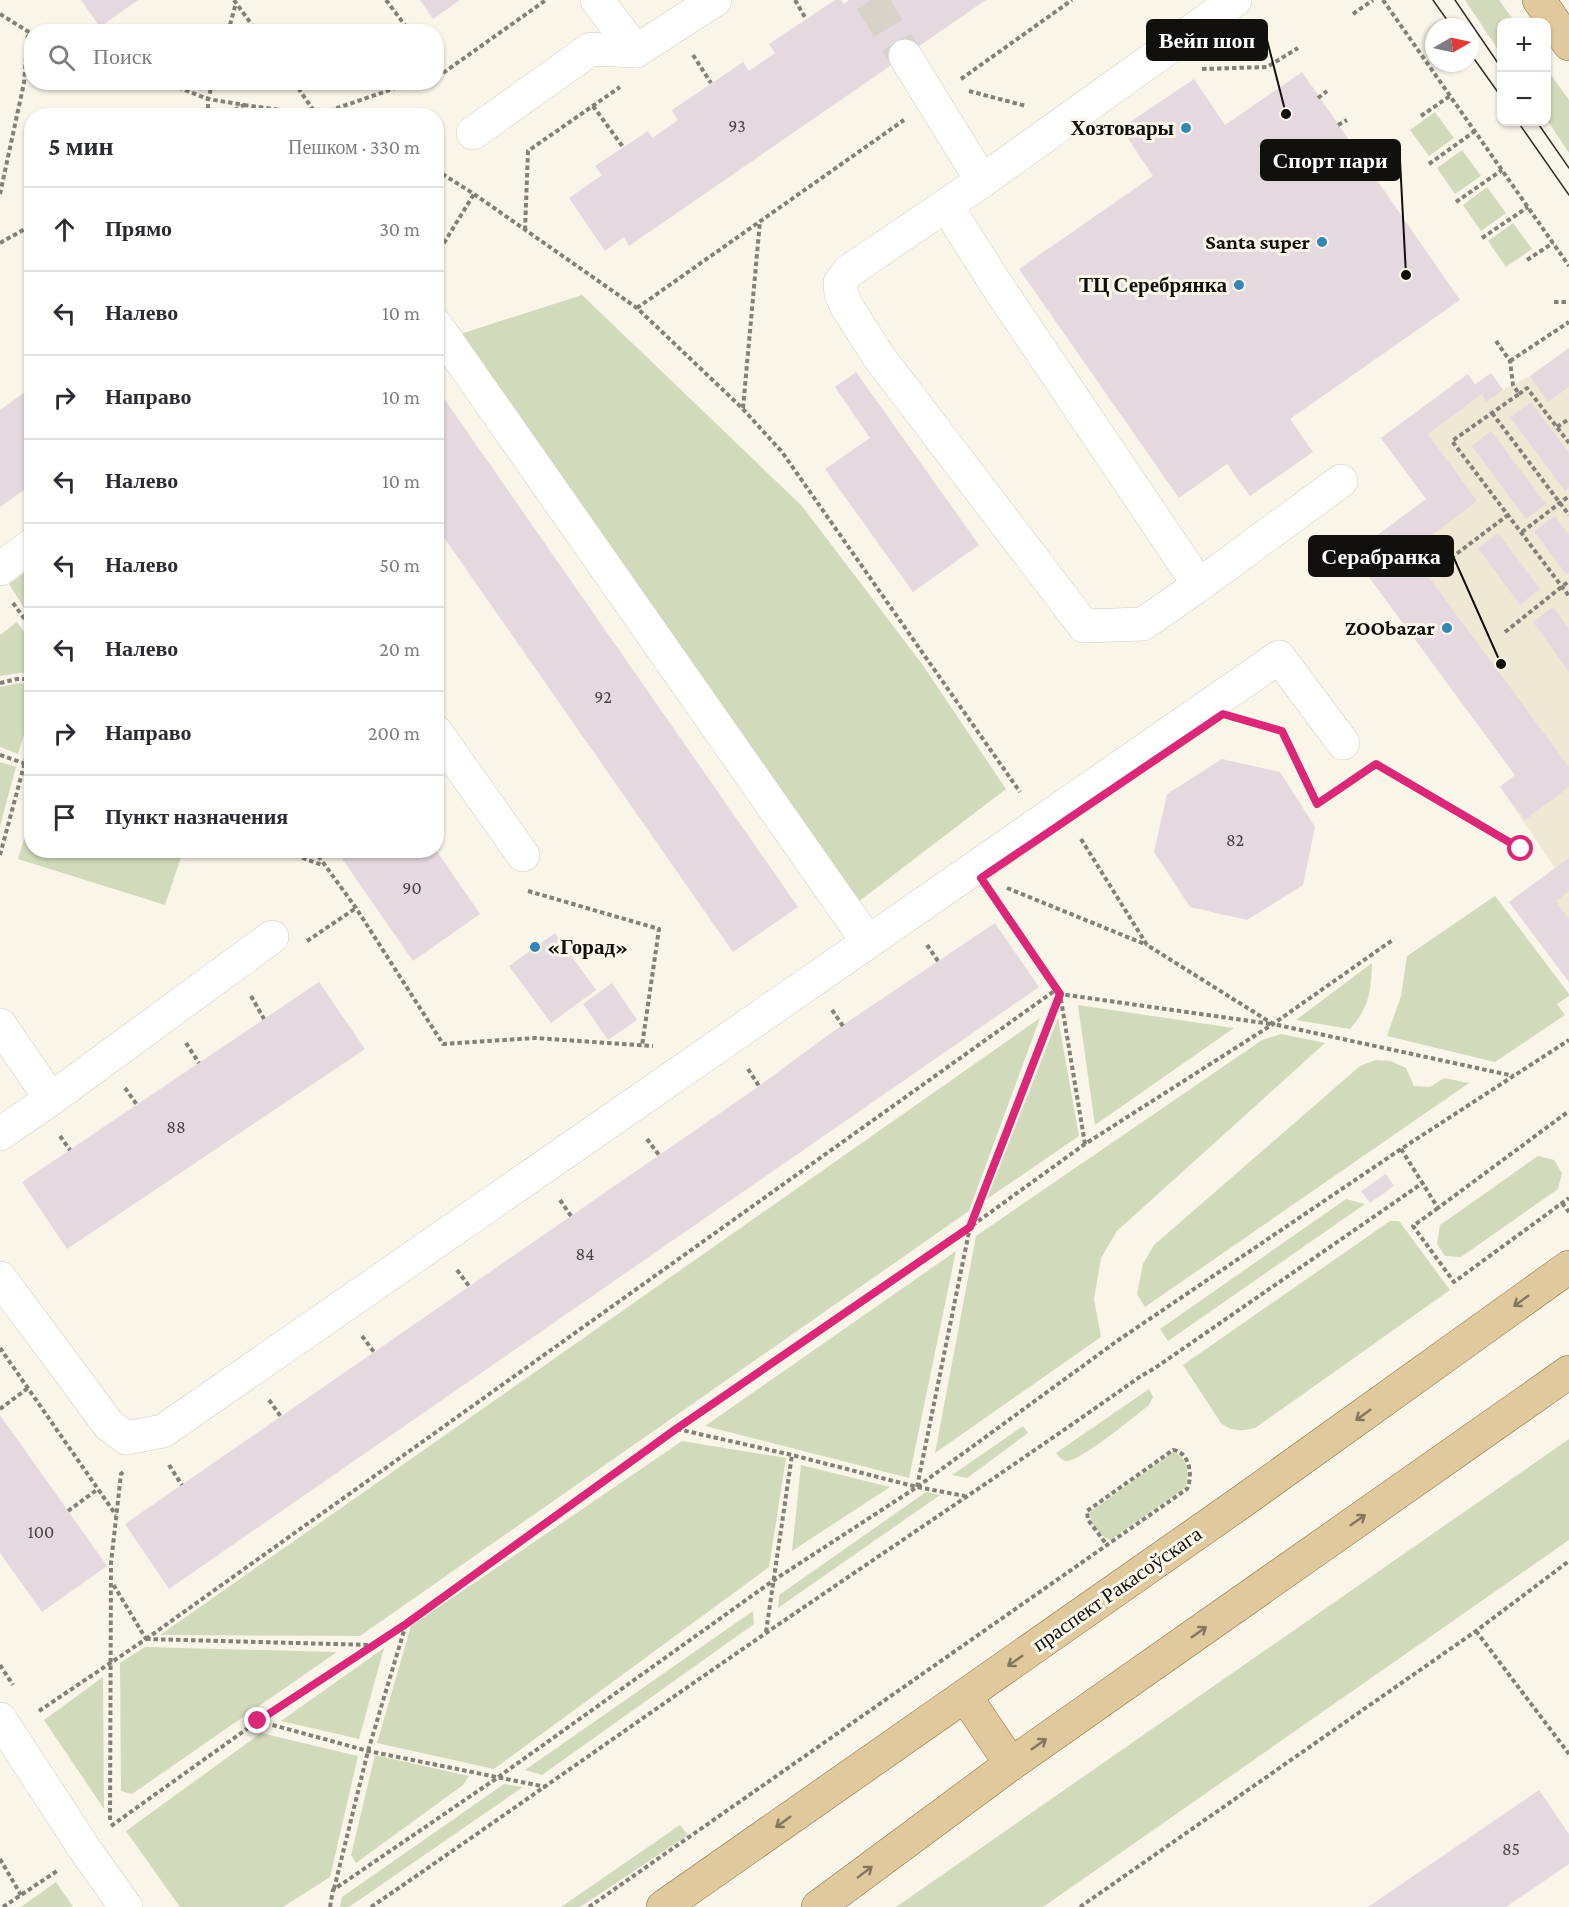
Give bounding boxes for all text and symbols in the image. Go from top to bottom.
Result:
north arrow [1425,18,1479,72]
map controls [1497,18,1551,126]
button: + [1497,18,1551,72]
callout: Вейп шоп [1147,20,1267,60]
search box [24,24,444,90]
text: Вейп шоп [1159,28,1255,53]
icon: search [45,41,78,74]
text: Поиск [93,44,152,69]
button: − [1497,72,1551,126]
house number: 93 [728,116,746,136]
place label: Хозтовары [1071,116,1174,140]
marker: Хозтовары [1179,121,1193,135]
text: 5 мин [48,132,113,161]
text: Пешком · 330 m [288,136,420,158]
callout: Спорт пари [1261,140,1400,180]
text: Спорт пари [1272,148,1388,173]
icon: ahead [48,213,81,246]
text: Прямо [105,216,172,241]
text: 30 m [379,218,420,240]
place label: Santa super [1205,230,1311,254]
marker: Santa super [1315,235,1329,249]
place label: ТЦ Серебрянка [1079,273,1227,297]
marker: ТЦ Серебрянка [1232,278,1246,292]
icon: left [48,297,81,330]
text: Налево [105,300,178,325]
text: 10 m [382,302,420,324]
icon: right [48,381,81,414]
text: Направо [105,384,191,409]
text: 10 m [382,386,420,408]
icon: left [48,465,81,498]
text: Налево [105,468,178,493]
text: 10 m [382,470,420,492]
callout: Серабранка [1309,536,1453,576]
text: Серабранка [1321,544,1441,569]
icon: left [48,549,81,582]
text: Налево [105,552,178,577]
text: 50 m [379,554,420,576]
place label: ZOObazar [1345,616,1436,640]
marker: ZOObazar [1440,621,1454,635]
icon: left [48,633,81,666]
text: Налево [105,636,178,661]
text: 20 m [379,638,420,660]
house number: 92 [594,687,612,707]
icon: right [48,717,81,750]
text: Направо [105,720,191,745]
text: 200 m [368,722,420,744]
icon: arrive [48,801,81,834]
text: Пункт назначения [105,804,288,829]
house number: 82 [1226,830,1244,850]
route start [1507,835,1533,861]
house number: 90 [402,878,422,898]
place label: «Горад» [547,935,628,959]
marker: «Горад» [528,940,542,954]
house number: 88 [166,1117,186,1137]
house number: 84 [576,1244,594,1264]
one-way arrow [1514,1295,1530,1308]
one-way arrow [1355,1409,1371,1421]
one-way arrow [1350,1514,1366,1526]
street label: праспект Ракасоўскага [1028,1521,1207,1656]
house number: 100 [28,1522,54,1542]
one-way arrow [1190,1626,1206,1638]
one-way arrow [1007,1655,1024,1667]
route end [244,1707,270,1733]
one-way arrow [1031,1738,1047,1750]
one-way arrow [776,1816,792,1828]
house number: 85 [1502,1839,1520,1859]
one-way arrow [857,1866,873,1878]

